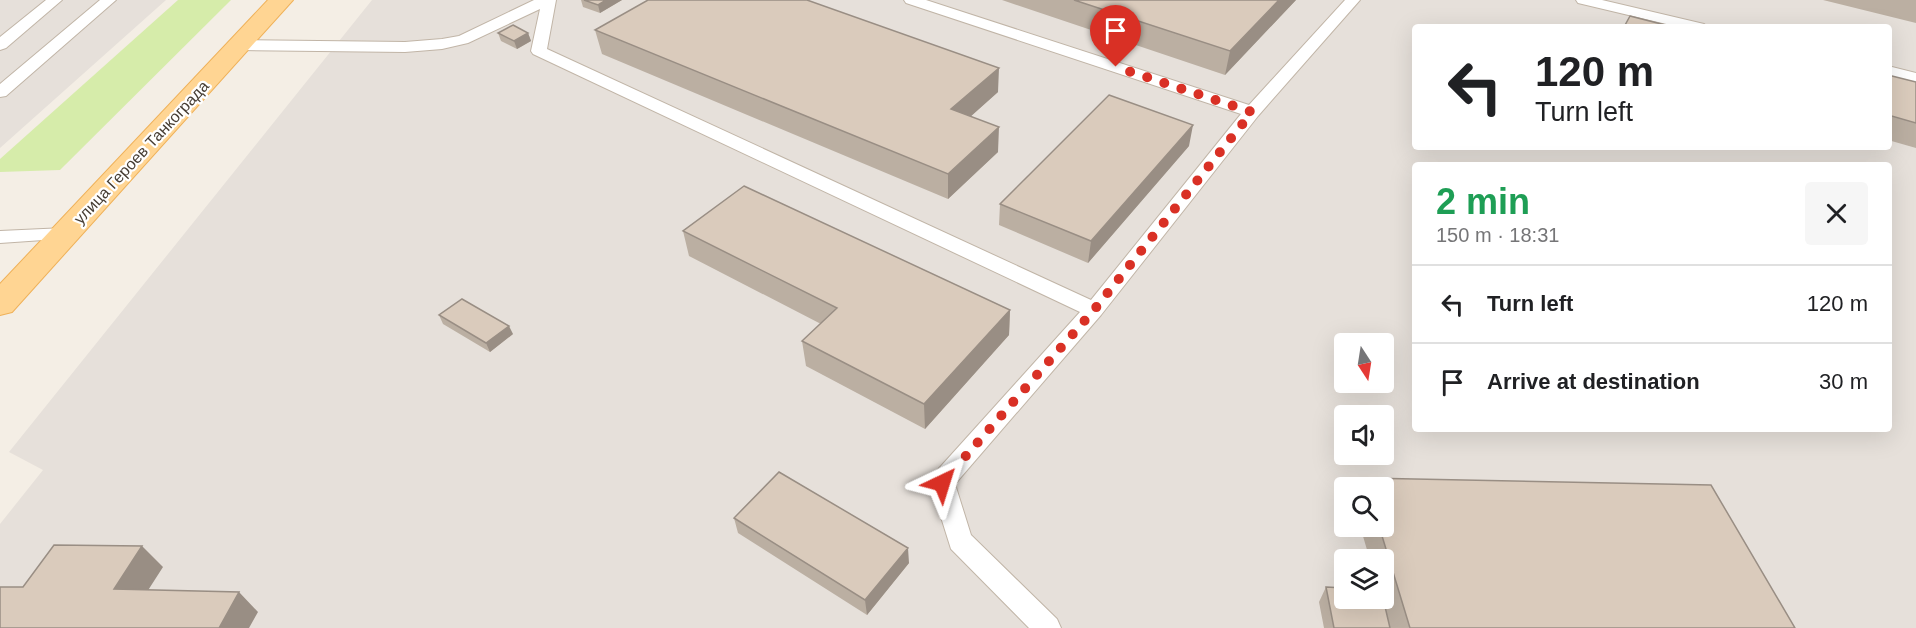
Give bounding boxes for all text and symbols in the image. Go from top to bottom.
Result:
pin [1090,5,1141,67]
icon: arrive [1099,14,1132,47]
icon: left [1436,48,1514,126]
text: 120 m [1535,48,1654,95]
street label: улица Героев Танкограда [71,77,212,227]
text: Turn left [1535,97,1633,127]
text: 2 min [1436,181,1530,222]
button: close [1805,182,1868,245]
text: 150 m · 18:31 [1436,224,1559,246]
icon: left [1436,288,1469,321]
text: Turn left [1487,291,1573,316]
text: 120 m [1807,291,1868,316]
north arrow [1334,333,1394,393]
map controls [1334,333,1394,609]
icon: arrive [1436,366,1469,399]
text: Arrive at destination [1487,369,1700,394]
text: 30 m [1819,369,1868,394]
button: sound [1334,405,1394,465]
position arrow [910,451,974,515]
button: search [1334,477,1394,537]
button: layers [1334,549,1394,609]

